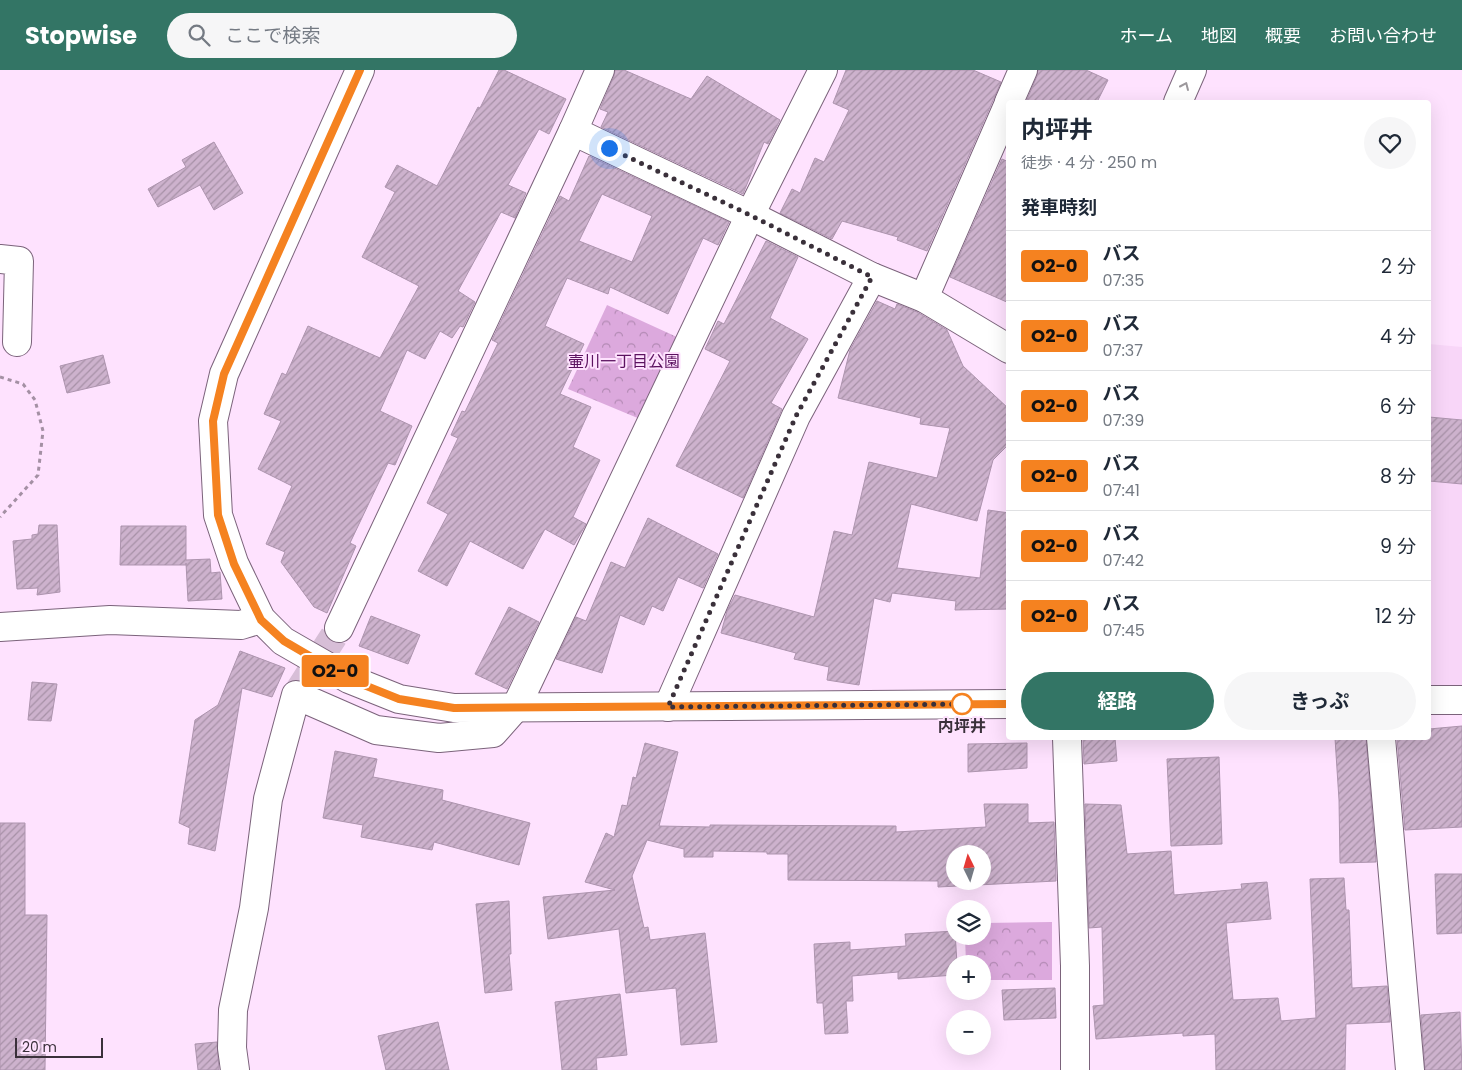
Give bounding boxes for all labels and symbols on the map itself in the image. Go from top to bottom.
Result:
one-way arrow [1179,82,1190,91]
your location [597,136,622,161]
park label: 壷川一丁目公園 [568,350,680,373]
line badge: O2-0 [300,655,370,687]
marker: 内坪井 [951,693,973,715]
place label: 内坪井 [938,715,986,738]
north arrow [946,845,991,890]
scale bar [15,1035,102,1058]

